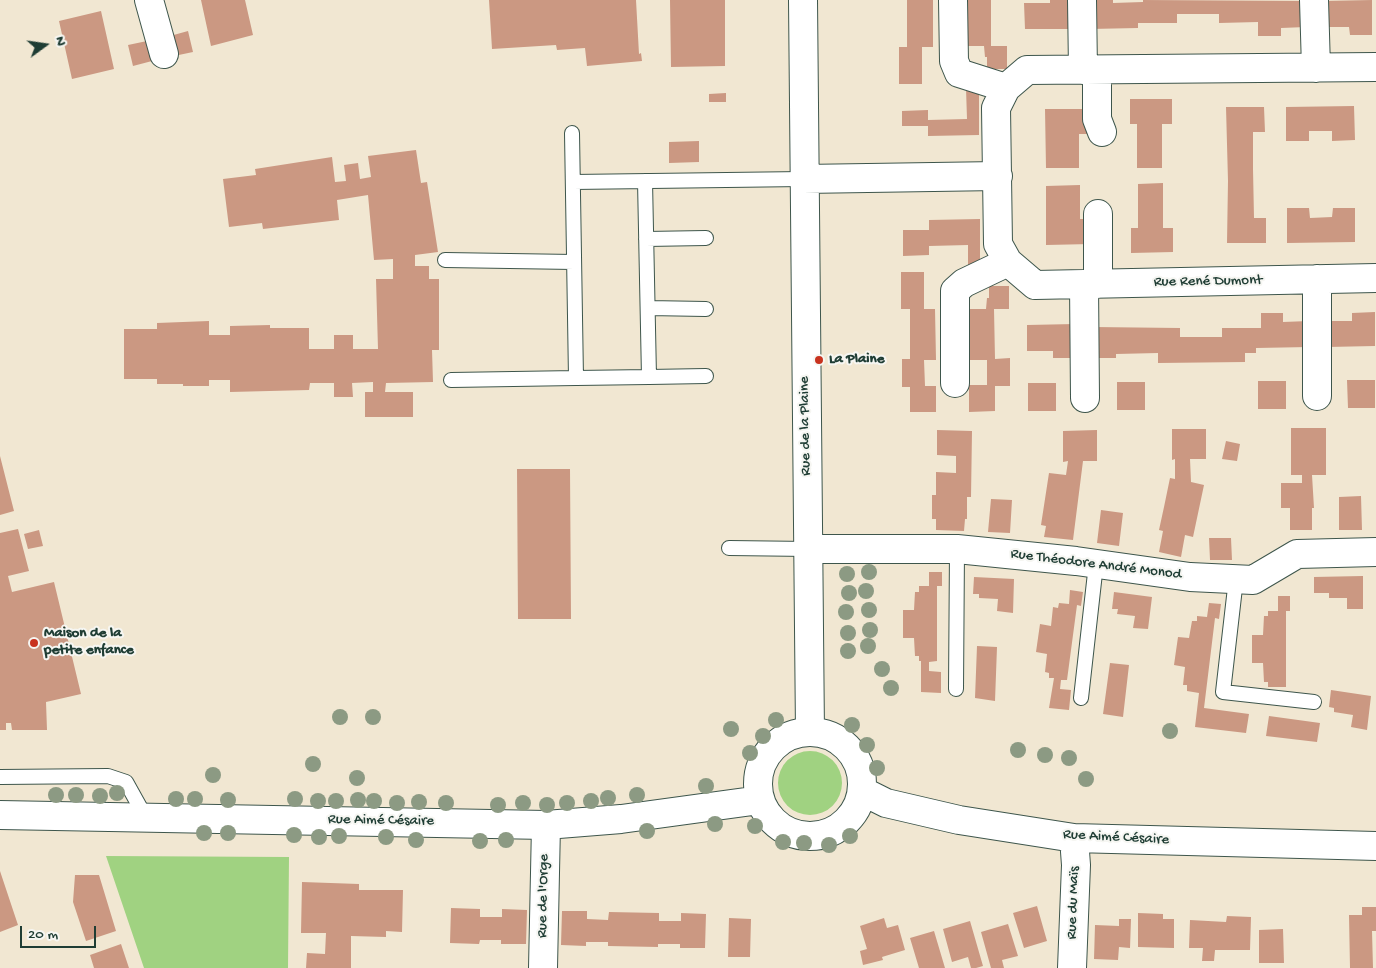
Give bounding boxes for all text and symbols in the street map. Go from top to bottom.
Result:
north arrow [20,20,70,70]
text: N [51,35,69,48]
street label: Rue René Dumont [1153,272,1263,292]
place label: La Plaine [829,351,884,369]
marker: La Plaine [813,354,825,366]
street label: Rue de la Plaine [796,376,816,476]
street label: Rue Théodore André Monod [1010,546,1182,584]
place label: Maison de la petite enfance [44,625,134,660]
marker: Maison de la petite enfance [28,637,40,649]
street label: Rue Aimé Césaire [328,811,434,831]
street label: Rue Aimé Césaire [1062,826,1170,850]
street label: Rue de l'Orge [534,854,554,938]
street label: Rue du Maïs [1064,866,1084,940]
scale bar [22,916,99,948]
text: 20 m [28,926,58,944]

